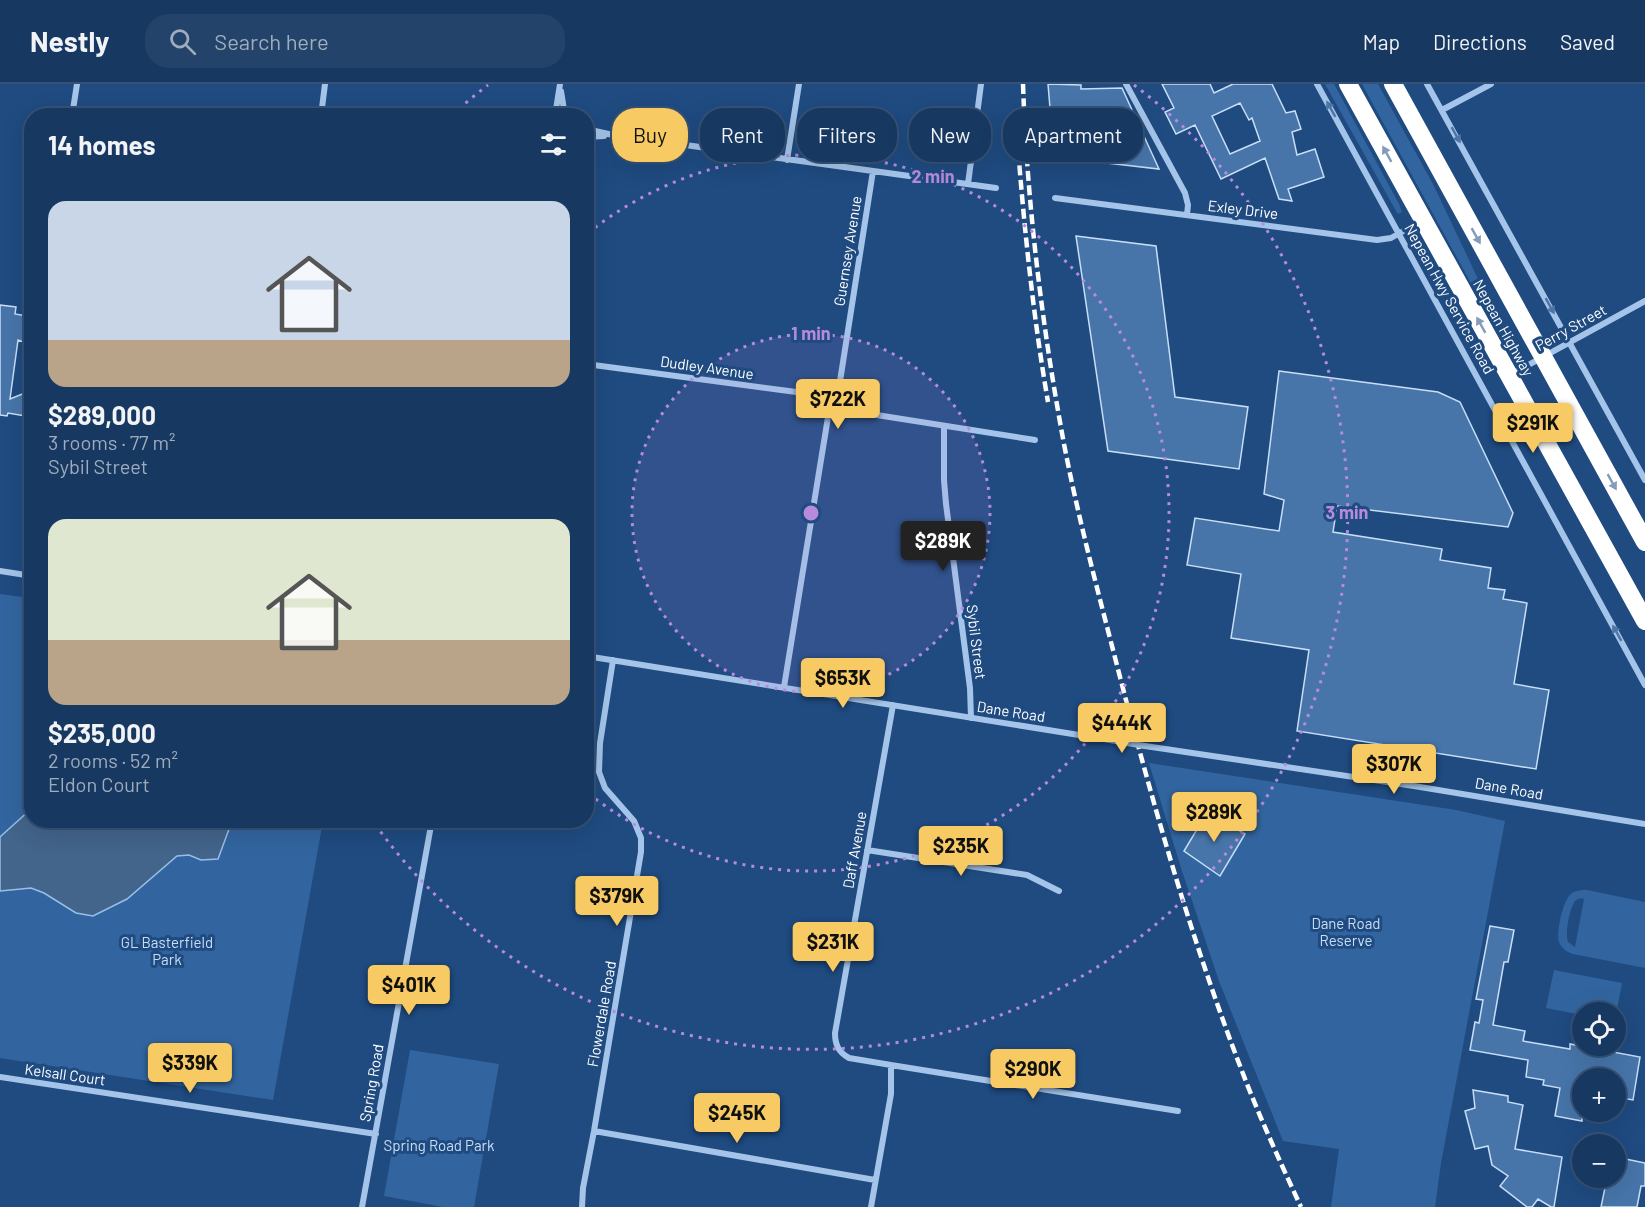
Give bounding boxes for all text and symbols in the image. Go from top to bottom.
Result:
search box [145,14,565,68]
text: Nestly [30,24,109,58]
icon: search [166,25,199,58]
text: Search here [214,28,329,54]
text: Map [1363,29,1400,54]
text: Directions [1433,29,1527,54]
text: Saved [1560,29,1615,54]
one-way arrow [1326,100,1336,117]
chip: Buy [612,108,688,162]
chip: Rent [700,108,785,162]
chip: Filters [797,108,897,162]
chip: New [909,108,991,162]
chip: Apartment [1003,108,1143,162]
one-way arrow [1451,127,1461,144]
icon: filters [537,128,570,161]
text: 14 homes [48,129,155,160]
one-way arrow [1381,146,1392,162]
text: 2 min [911,165,955,187]
street label: Guernsey Avenue [829,194,865,307]
street label: Exley Drive [1207,196,1279,222]
street label: Nepean Hwy Service Road [1401,220,1499,377]
one-way arrow [1471,227,1481,244]
icon: home [255,240,363,348]
street label: Nepean Highway [1470,276,1538,379]
one-way arrow [1545,298,1555,315]
street label: Perry Street [1532,300,1609,354]
one-way arrow [1476,316,1486,333]
text: 1 min [791,322,831,344]
street label: Dudley Avenue [659,352,755,382]
pin: $722K [796,379,880,430]
text: $722K [810,386,866,410]
text: $289,000 [48,399,156,430]
pin: $291K [1491,403,1575,454]
text: $291K [1507,410,1559,434]
text: 3 rooms · 77 m² [48,430,176,454]
text: Sybil Street [48,454,148,478]
one-way arrow [1607,474,1617,491]
text: 3 min [1326,501,1368,523]
centre of rings [801,503,821,523]
pin: $289K [901,521,985,572]
text: $289K [915,528,971,552]
icon: home [255,558,363,666]
street label: Sybil Street [963,604,991,680]
one-way arrow [1612,625,1622,642]
pin: $653K [801,658,885,709]
text: $653K [815,665,871,689]
street label: Dane Road [976,697,1047,725]
pin: $444K [1080,703,1164,754]
text: $444K [1092,710,1152,734]
text: $235,000 [48,717,156,748]
pin: $307K [1352,744,1436,795]
text: 2 rooms · 52 m² [48,748,178,772]
text: $307K [1366,751,1422,775]
text: Eldon Court [48,772,150,796]
street label: Dane Road [1474,773,1545,803]
pin: $289K [1172,792,1256,843]
text: $289K [1186,799,1242,823]
street label: Daff Avenue [838,810,870,890]
pin: $235K [919,826,1003,877]
text: $235K [933,833,989,857]
pin: $379K [575,876,659,927]
text: $379K [589,883,645,907]
park label: Dane Road Reserve [1312,914,1381,949]
pin: $231K [791,922,875,973]
text: $231K [807,929,859,953]
park label: GL Basterfield Park [121,933,213,968]
street label: Flowerdale Road [583,959,619,1068]
pin: $401K [367,965,451,1016]
text: $401K [382,972,436,996]
map controls [1572,1002,1626,1188]
button: locate [1572,1002,1626,1056]
pin: $339K [148,1043,232,1094]
street label: Spring Road [355,1043,387,1123]
pin: $290K [991,1049,1075,1100]
text: $339K [162,1050,218,1074]
text: $290K [1004,1056,1062,1080]
street label: Kelsall Court [23,1059,107,1089]
button: + [1572,1068,1626,1122]
pin: $245K [695,1093,779,1144]
text: $245K [708,1100,766,1124]
button: − [1572,1134,1626,1188]
park label: Spring Road Park [383,1136,495,1154]

